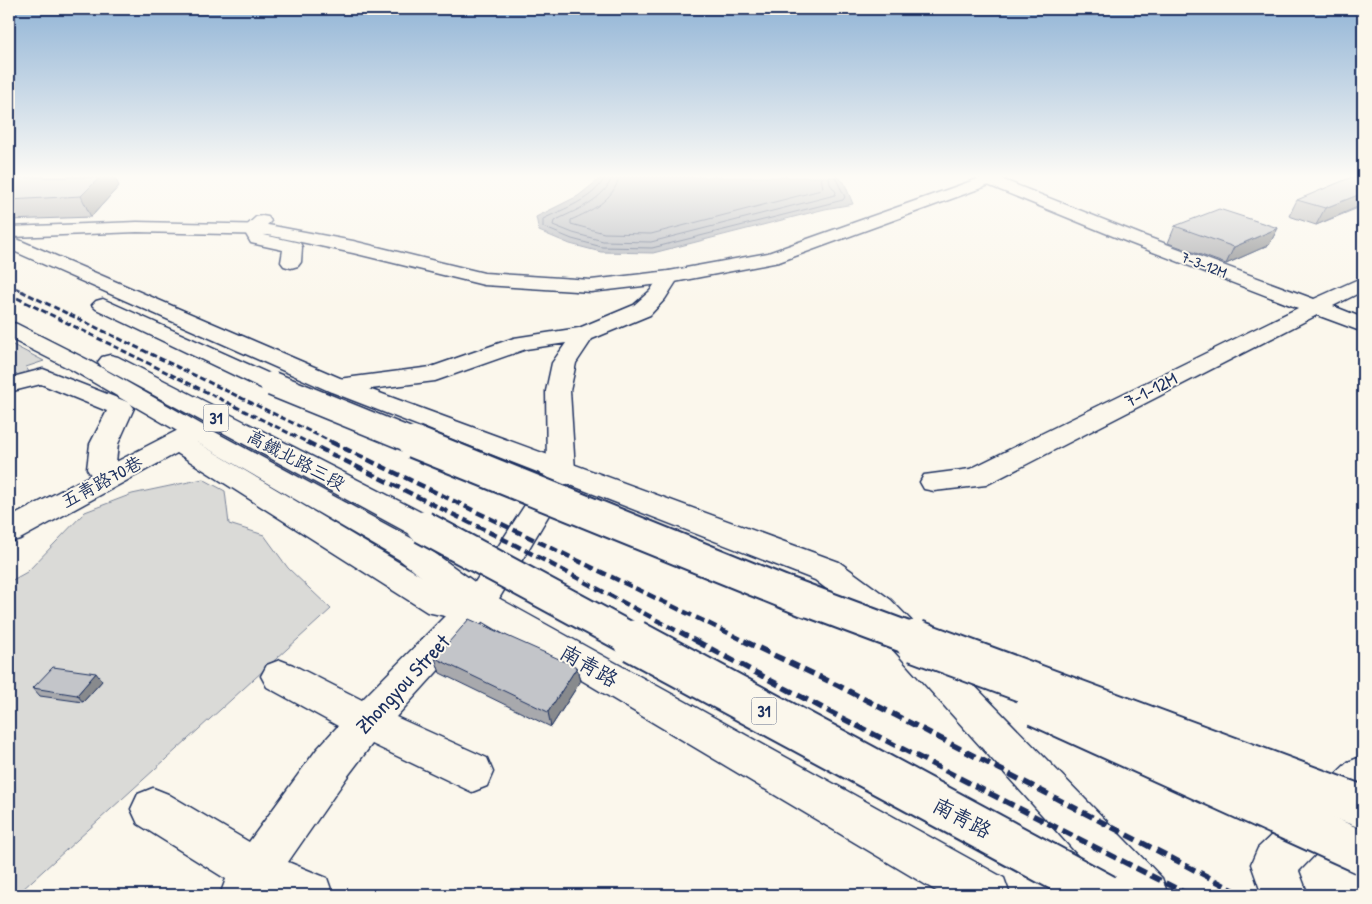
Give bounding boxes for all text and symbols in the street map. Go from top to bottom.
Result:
street label: 7-3-12M [1178,246,1230,283]
street label: 7-1-12M [1120,366,1181,413]
road number: 31 [204,404,228,432]
street label: 高鐵北路三段 [243,423,350,496]
street label: 五青路70巷 [57,450,147,513]
street label: Zhongyou Street [349,627,457,740]
street label: 南青路 [555,637,624,694]
road number: 31 [752,698,776,724]
street label: 南青路 [928,790,997,845]

